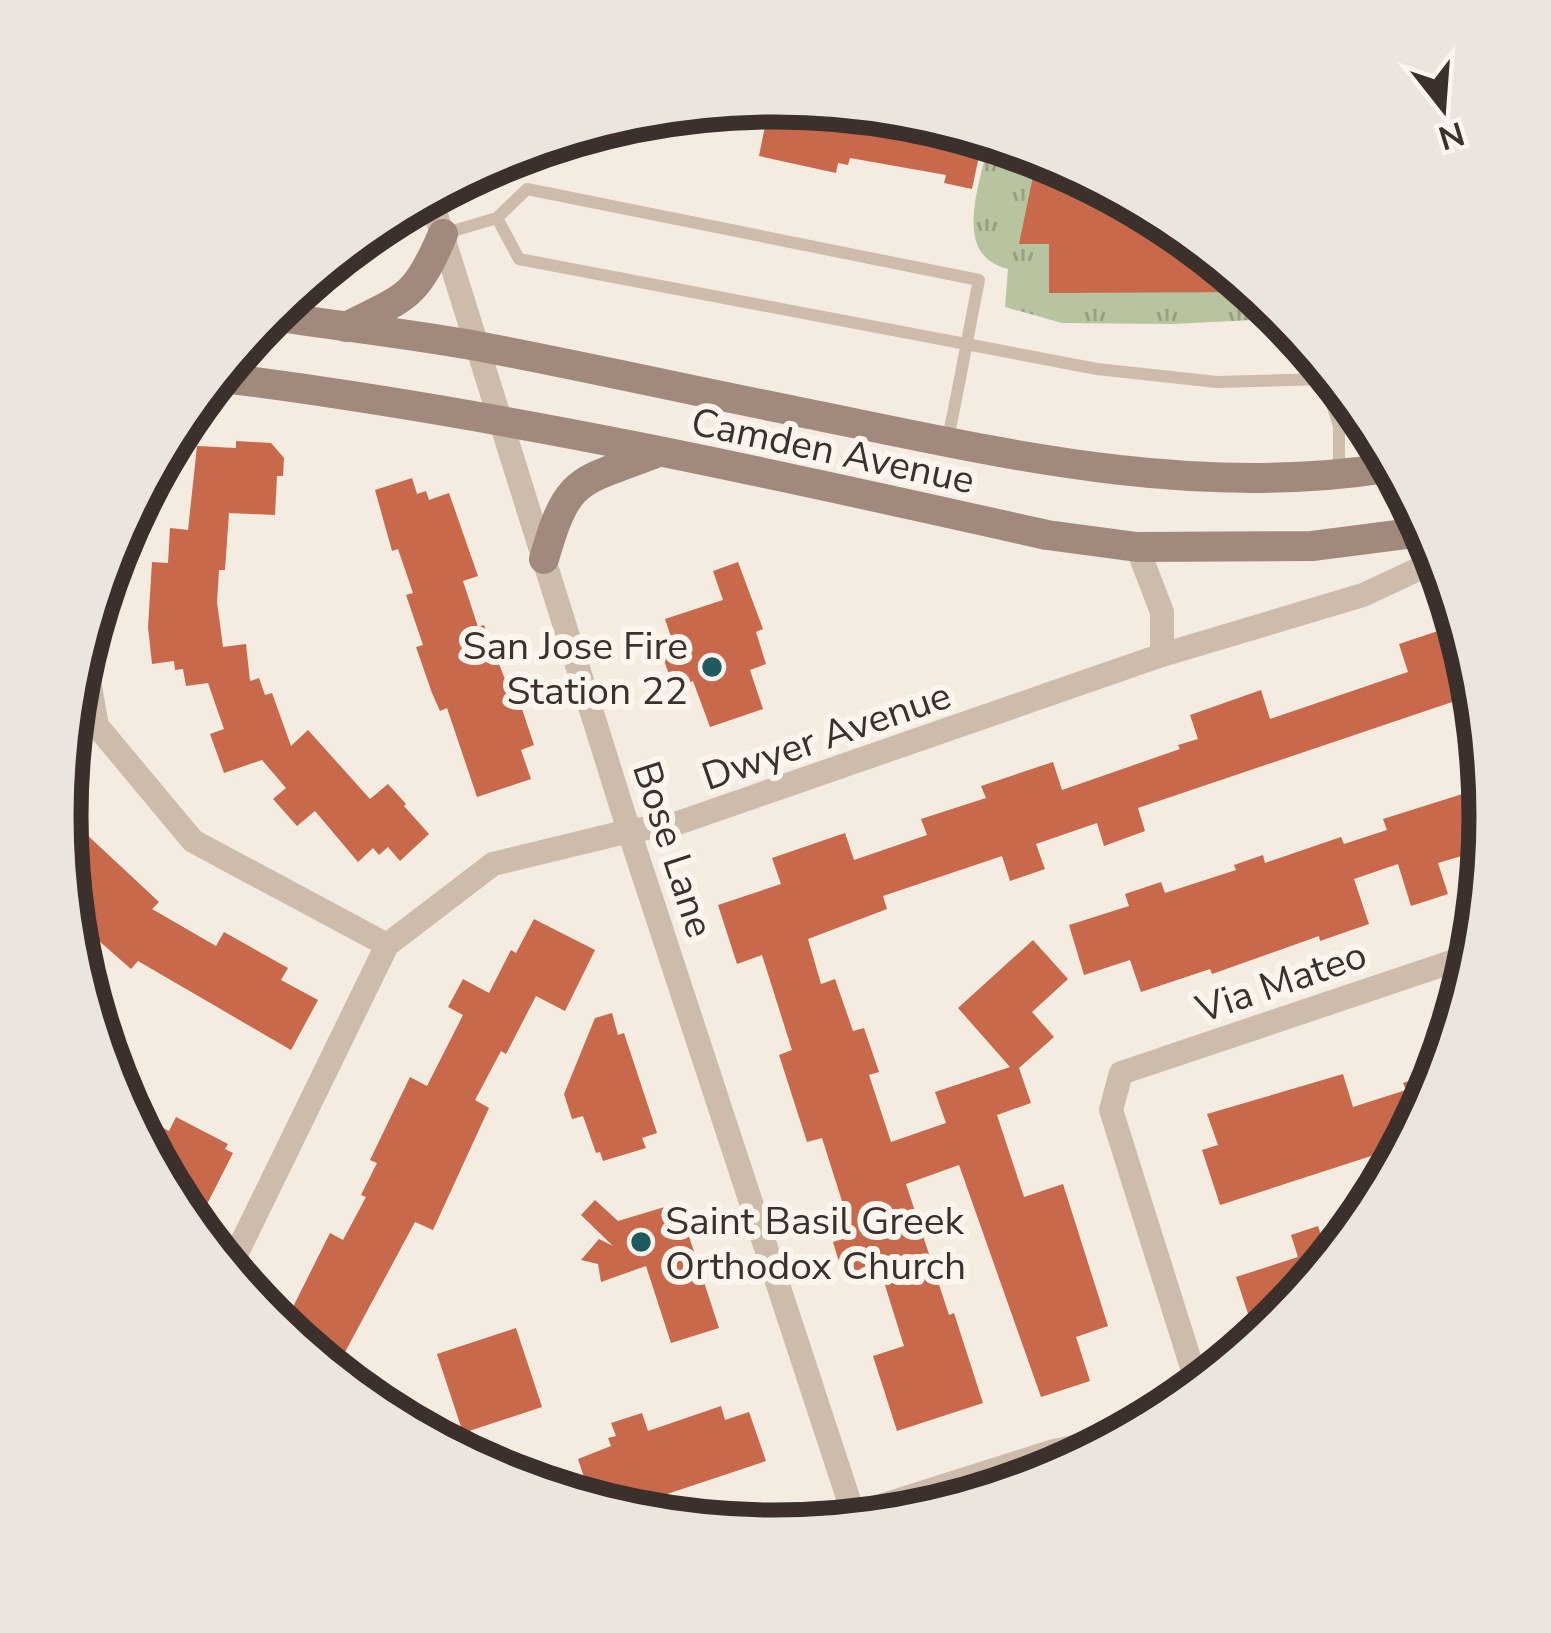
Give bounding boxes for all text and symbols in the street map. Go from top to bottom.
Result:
north arrow [1383,48,1503,168]
text: N [1433,110,1470,160]
street label: Camden Avenue [686,396,979,507]
place label: San Jose Fire Station 22 [462,620,688,718]
marker: San Jose Fire Station 22 [699,654,725,680]
street label: Dwyer Avenue [695,669,958,804]
street label: Bose Lane [619,755,726,944]
street label: Via Mateo [1188,929,1374,1037]
place label: Saint Basil Greek Orthodox Church [665,1195,966,1293]
marker: Saint Basil Greek Orthodox Church [628,1229,654,1255]

